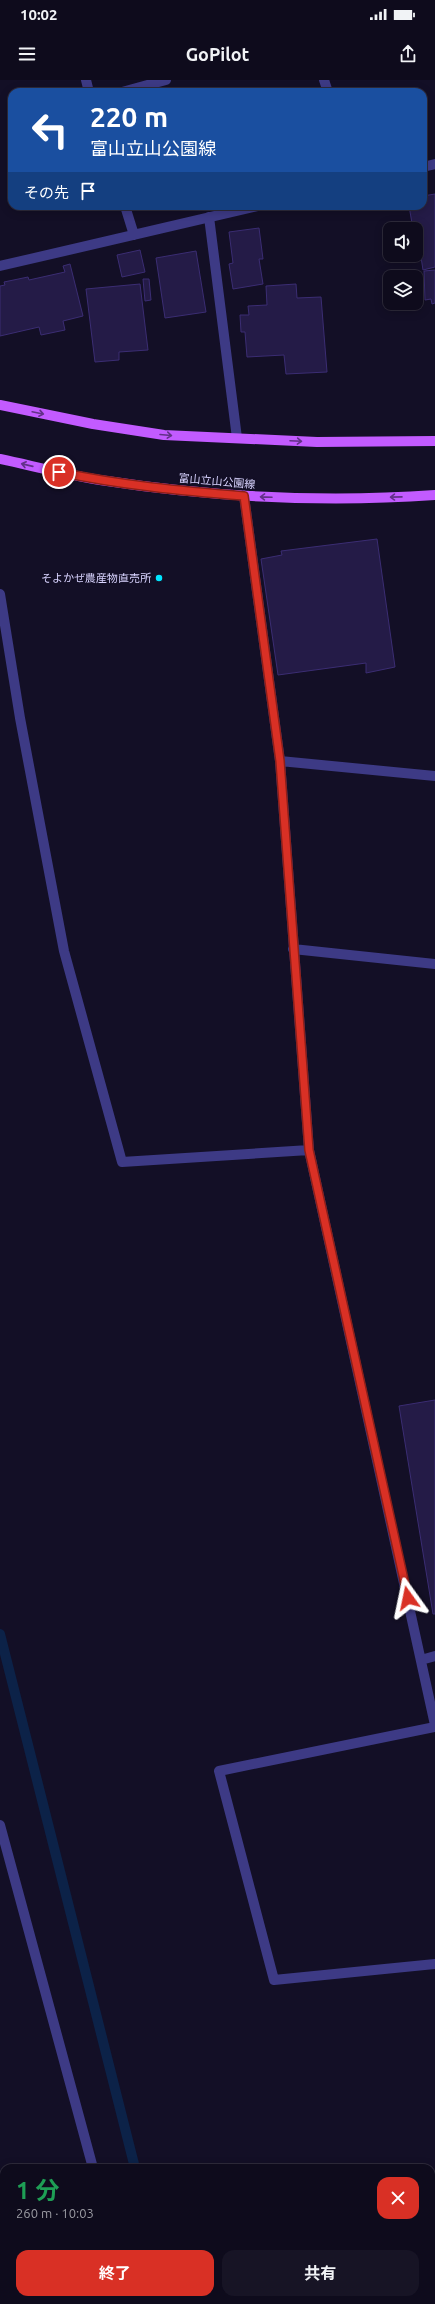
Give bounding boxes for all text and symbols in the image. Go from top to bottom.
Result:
text: 10:02 [20,6,58,23]
icon: menu [16,43,38,65]
icon: share [397,43,419,65]
text: GoPilot [186,44,249,64]
text: 220 m [90,101,168,132]
icon: left [24,104,76,156]
text: 富山立山公園線 [90,138,216,158]
icon: arrive [77,180,99,202]
text: その先 [24,184,69,201]
map controls [383,222,423,310]
button: sound [383,222,423,262]
button: layers [383,270,423,310]
one-way arrow [31,409,44,417]
one-way arrow [159,431,172,438]
one-way arrow [289,438,302,445]
pin [42,455,76,489]
one-way arrow [21,460,34,468]
icon: arrive [48,461,70,483]
street label: 富山立山公園線 [178,472,256,490]
one-way arrow [260,493,273,501]
one-way arrow [390,493,403,501]
place label: そよかぜ農産物直売所 [41,572,152,584]
marker: そよかぜ農産物直売所 [154,573,164,583]
position arrow [387,1577,429,1619]
text: 1 分 [16,2177,59,2204]
button: close [377,2177,419,2219]
text: 260 m · 10:03 [16,2206,94,2220]
button: 終了 [16,2250,214,2296]
button: 共有 [222,2250,419,2296]

